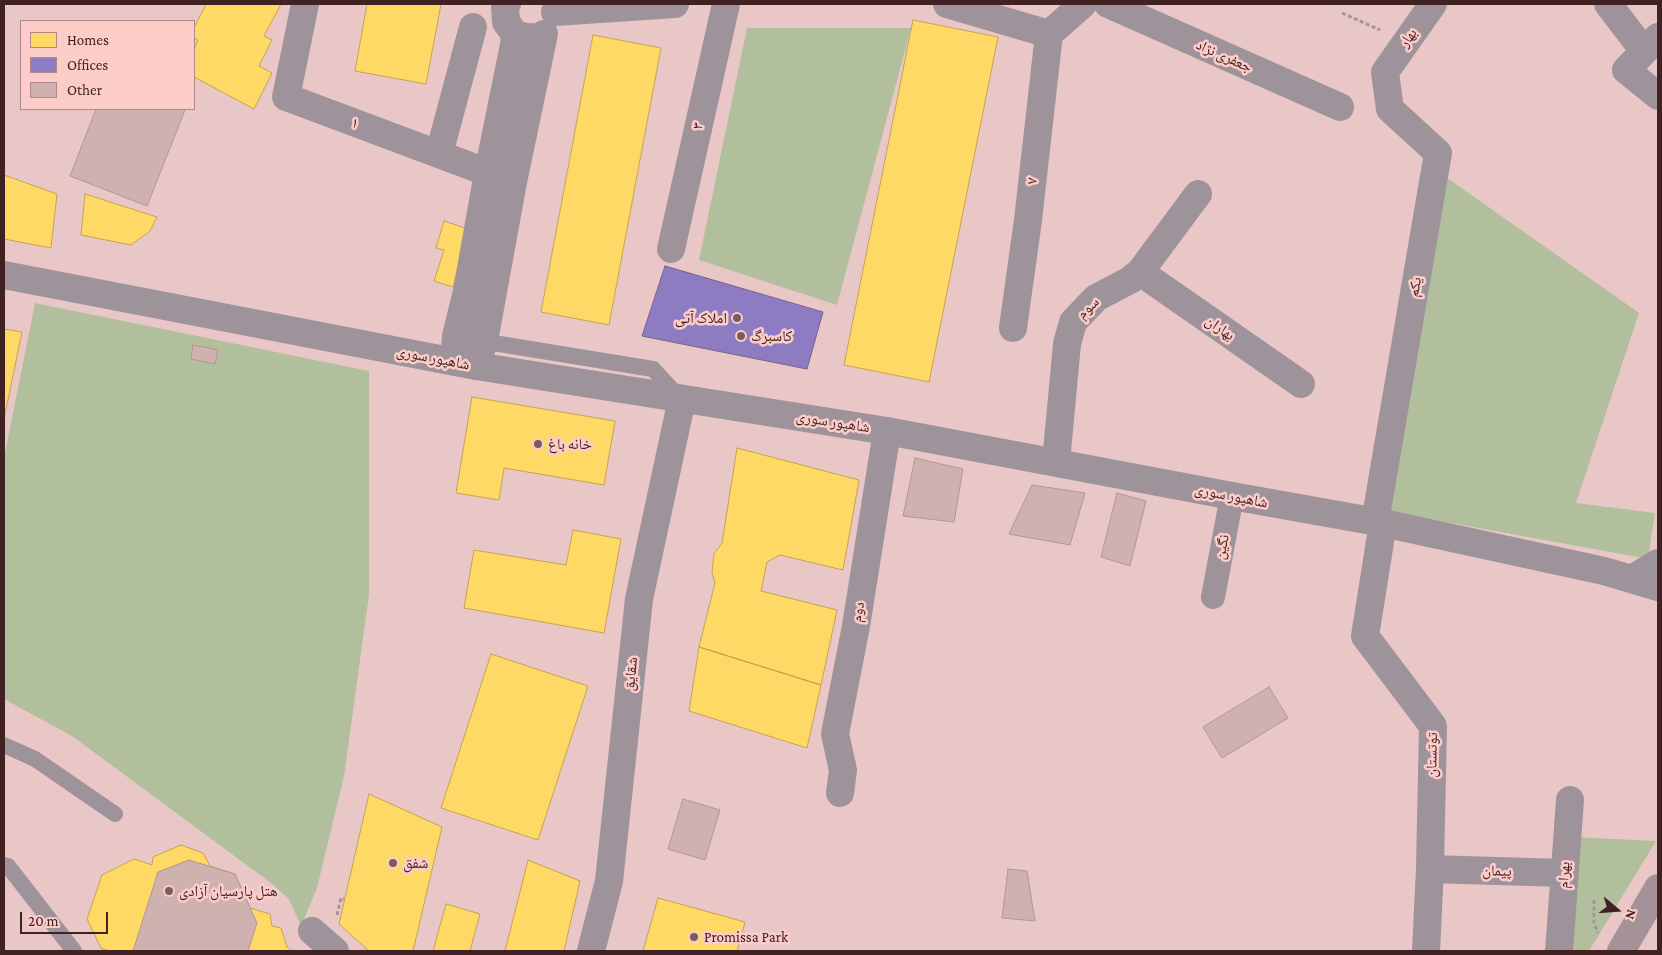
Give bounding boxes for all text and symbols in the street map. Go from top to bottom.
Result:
legend [20,20,195,110]
street label: بهار [1395,25,1421,51]
text: Homes [67,32,109,48]
street label: جعفری نژاد [1193,36,1255,76]
text: Offices [67,57,108,73]
text: Other [67,82,102,98]
street label: ۱ [349,113,361,133]
street label: ۳ [688,121,708,131]
street label: ۷ [1023,177,1041,185]
street label: یکم [1404,276,1426,298]
street label: سوم [1073,293,1103,323]
place label: املاک آتی [675,309,727,327]
marker: املاک آتی [731,312,743,324]
street label: بهاران [1202,312,1238,344]
place label: کاسبرگ [751,327,792,345]
marker: کاسبرگ [735,330,747,342]
street label: شاهپور سوری [395,342,471,374]
street label: شاهپور سوری [795,407,871,437]
place label: خانه باغ [548,435,592,453]
marker: خانه باغ [532,438,544,450]
street label: شاهپور سوری [1193,480,1269,512]
street label: نگین [1211,533,1233,561]
street label: دوم [848,600,868,624]
street label: شقایق [620,656,642,692]
street label: توتستان [1423,732,1441,778]
place label: شفق [403,854,428,872]
marker: شفق [387,857,399,869]
street label: بهرام [1554,861,1574,889]
street label: پیمان [1482,862,1512,880]
place label: هتل پارسیان آزادی [179,882,278,900]
marker: هتل پارسیان آزادی [163,885,175,897]
north arrow [1592,885,1642,935]
scale bar [22,902,110,934]
text: N [1622,908,1640,922]
text: 20 m [28,913,59,929]
place label: Promissa Park [704,928,788,946]
marker: Promissa Park [688,931,700,943]

